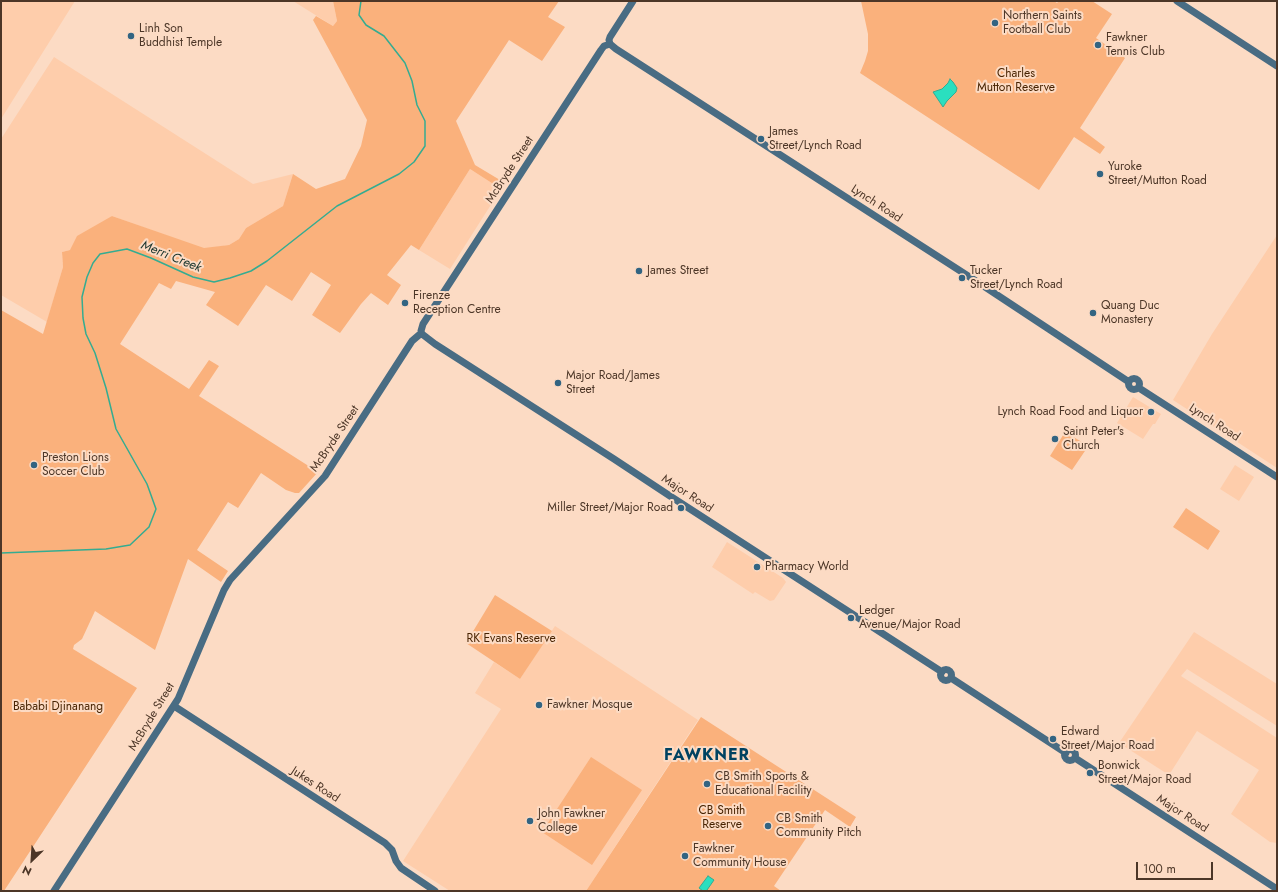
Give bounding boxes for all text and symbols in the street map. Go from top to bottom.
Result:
place label: Northern Saints Football Club [1003,9,1082,37]
marker: Northern Saints Football Club [990,18,1000,28]
place label: Linh Son Buddhist Temple [139,22,222,50]
marker: Linh Son Buddhist Temple [126,31,136,41]
place label: Fawkner Tennis Club [1106,31,1165,59]
marker: Fawkner Tennis Club [1093,40,1103,50]
park label: Charles Mutton Reserve [977,67,1055,95]
place label: James Street/Lynch Road [769,125,862,153]
street label: McBryde Street [483,134,537,206]
marker: James Street/Lynch Road [756,134,766,144]
place label: Yuroke Street/Mutton Road [1108,160,1207,188]
marker: Yuroke Street/Mutton Road [1095,169,1105,179]
street label: Lynch Road [848,182,904,226]
water label: Merri Creek [138,238,204,276]
place label: James Street [647,264,708,278]
place label: Tucker Street/Lynch Road [970,264,1063,292]
marker: James Street [634,266,644,276]
marker: Tucker Street/Lynch Road [957,273,967,283]
place label: Firenze Reception Centre [413,289,501,317]
marker: Firenze Reception Centre [400,298,410,308]
place label: Quang Duc Monastery [1101,299,1159,327]
marker: Quang Duc Monastery [1088,308,1098,318]
place label: Major Road/James Street [566,369,660,397]
marker: Major Road/James Street [553,378,563,388]
street label: Lynch Road [1186,401,1242,445]
street label: McBryde Street [307,403,363,475]
place label: Lynch Road Food and Liquor [997,405,1143,419]
marker: Lynch Road Food and Liquor [1146,407,1156,417]
place label: Saint Peter's Church [1063,425,1124,453]
marker: Saint Peter's Church [1050,434,1060,444]
place label: Preston Lions Soccer Club [42,451,109,479]
marker: Preston Lions Soccer Club [29,460,39,470]
street label: Major Road [658,472,716,516]
place label: Miller Street/Major Road [547,501,673,515]
marker: Miller Street/Major Road [676,503,686,513]
place label: Pharmacy World [765,560,849,574]
marker: Pharmacy World [752,562,762,572]
place label: Ledger Avenue/Major Road [859,604,961,632]
marker: Ledger Avenue/Major Road [846,613,856,623]
park label: RK Evans Reserve [466,632,556,646]
street label: McBryde Street [126,680,178,754]
place label: Fawkner Mosque [547,698,632,712]
park label: Bababi Djinanang [13,700,103,714]
marker: Fawkner Mosque [534,700,544,710]
place label: Edward Street/Major Road [1061,725,1154,753]
marker: Edward Street/Major Road [1048,734,1058,744]
district label: FAWKNER [664,746,750,766]
place label: Bonwick Street/Major Road [1098,759,1191,787]
street label: Jukes Road [288,764,342,806]
marker: Bonwick Street/Major Road [1085,768,1095,778]
place label: CB Smith Sports & Educational Facility [715,770,812,798]
marker: CB Smith Sports & Educational Facility [702,779,712,789]
street label: Major Road [1153,792,1211,836]
park label: CB Smith Reserve [699,804,745,832]
place label: John Fawkner College [538,807,605,835]
place label: CB Smith Community Pitch [776,812,862,840]
marker: John Fawkner College [525,816,535,826]
marker: CB Smith Community Pitch [763,821,773,831]
north arrow [12,840,52,880]
place label: Fawkner Community House [693,842,786,870]
marker: Fawkner Community House [680,851,690,861]
scale bar [1138,854,1215,880]
text: 100 m [1143,860,1176,878]
text: N [20,862,34,880]

